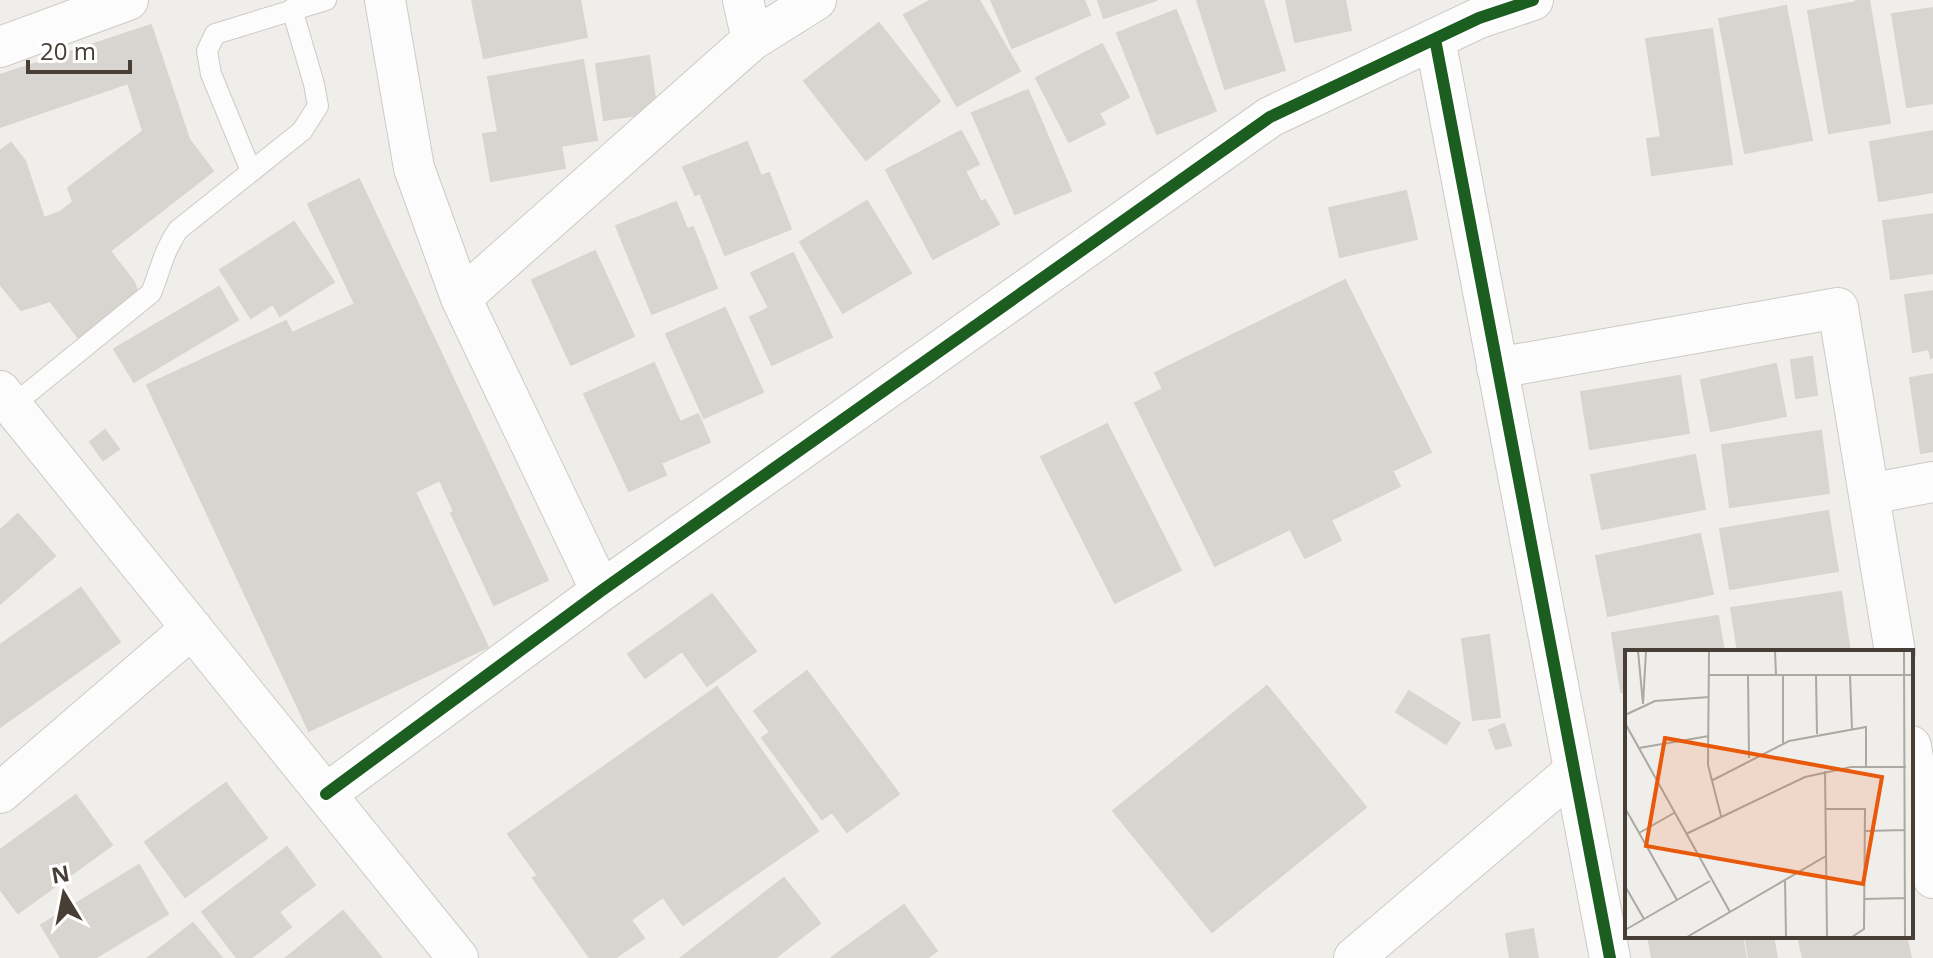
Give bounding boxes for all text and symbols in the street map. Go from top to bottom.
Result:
scale bar [28,24,130,74]
text: 20 m [40,34,96,67]
inset map [1625,650,1913,938]
north arrow [24,854,104,934]
text: N [49,857,72,890]

